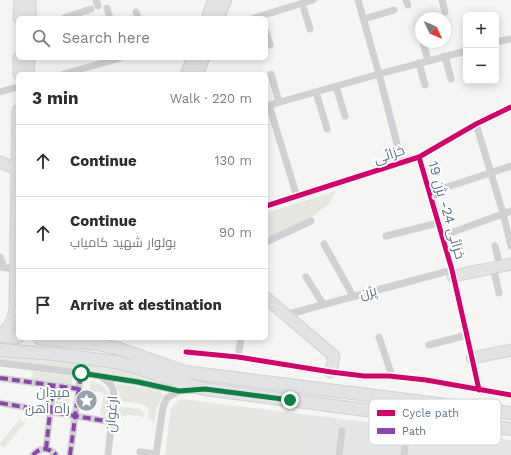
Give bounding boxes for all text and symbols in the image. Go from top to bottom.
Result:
north arrow [415,12,451,48]
map controls [463,12,499,84]
button: + [463,12,499,48]
search box [16,16,268,60]
icon: search [30,27,52,49]
text: Search here [62,29,150,47]
button: − [463,48,499,84]
text: 3 min [32,88,78,108]
text: Walk · 220 m [170,91,252,106]
street label: خزائی [371,141,407,167]
icon: ahead [32,150,54,172]
text: Continue [70,152,137,170]
text: 130 m [214,153,252,168]
street label: خزائی 24- پژن 19 [423,159,469,261]
text: Continue [70,212,137,230]
icon: ahead [32,222,54,244]
text: 90 m [219,225,252,240]
text: بولوار شهید کامیاب [70,235,176,250]
street label: پژن [358,282,379,304]
icon: arrive [32,294,54,316]
text: Arrive at destination [70,296,222,314]
route start [72,364,90,382]
place label: میدان راه آهن [25,384,70,416]
place icon: میدان راه آهن [73,387,99,413]
route end [281,391,299,409]
street label: ارغوان [102,395,120,433]
legend [369,399,501,445]
text: Cycle path [402,407,459,420]
text: Path [402,425,426,438]

